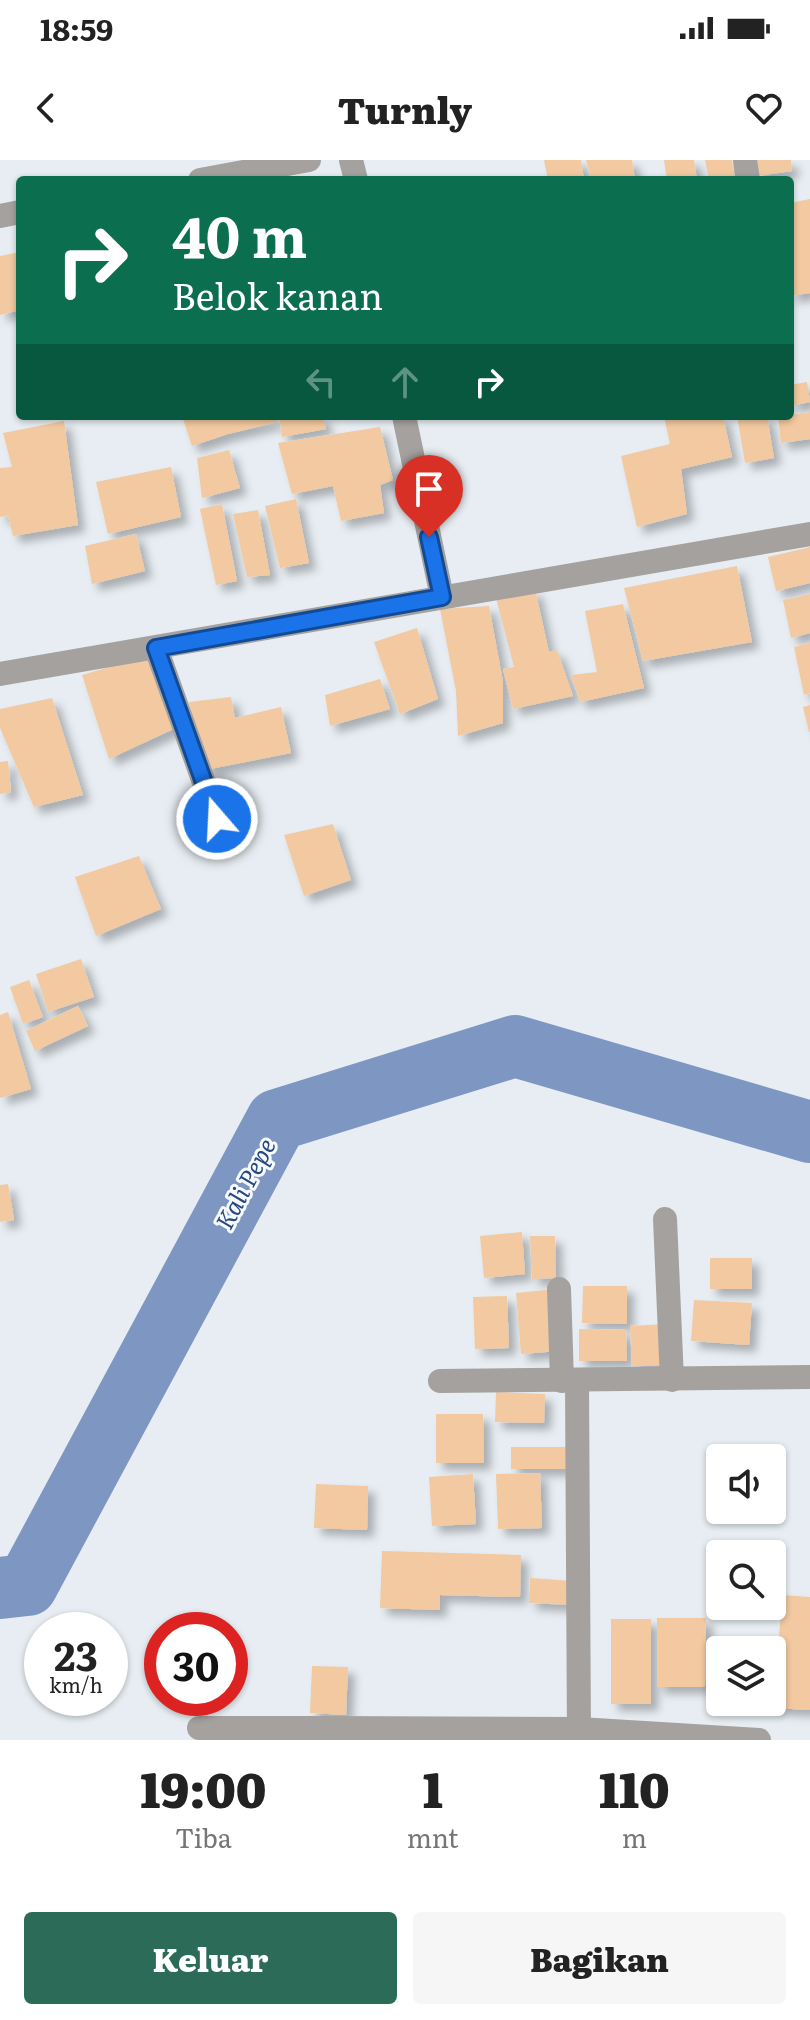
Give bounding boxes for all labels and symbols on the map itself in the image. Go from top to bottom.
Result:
pin [395,455,463,537]
position arrow [175,777,259,861]
water label: Kali Pepe [205,1131,283,1235]
speed limit sign: 30 [144,1612,248,1716]

